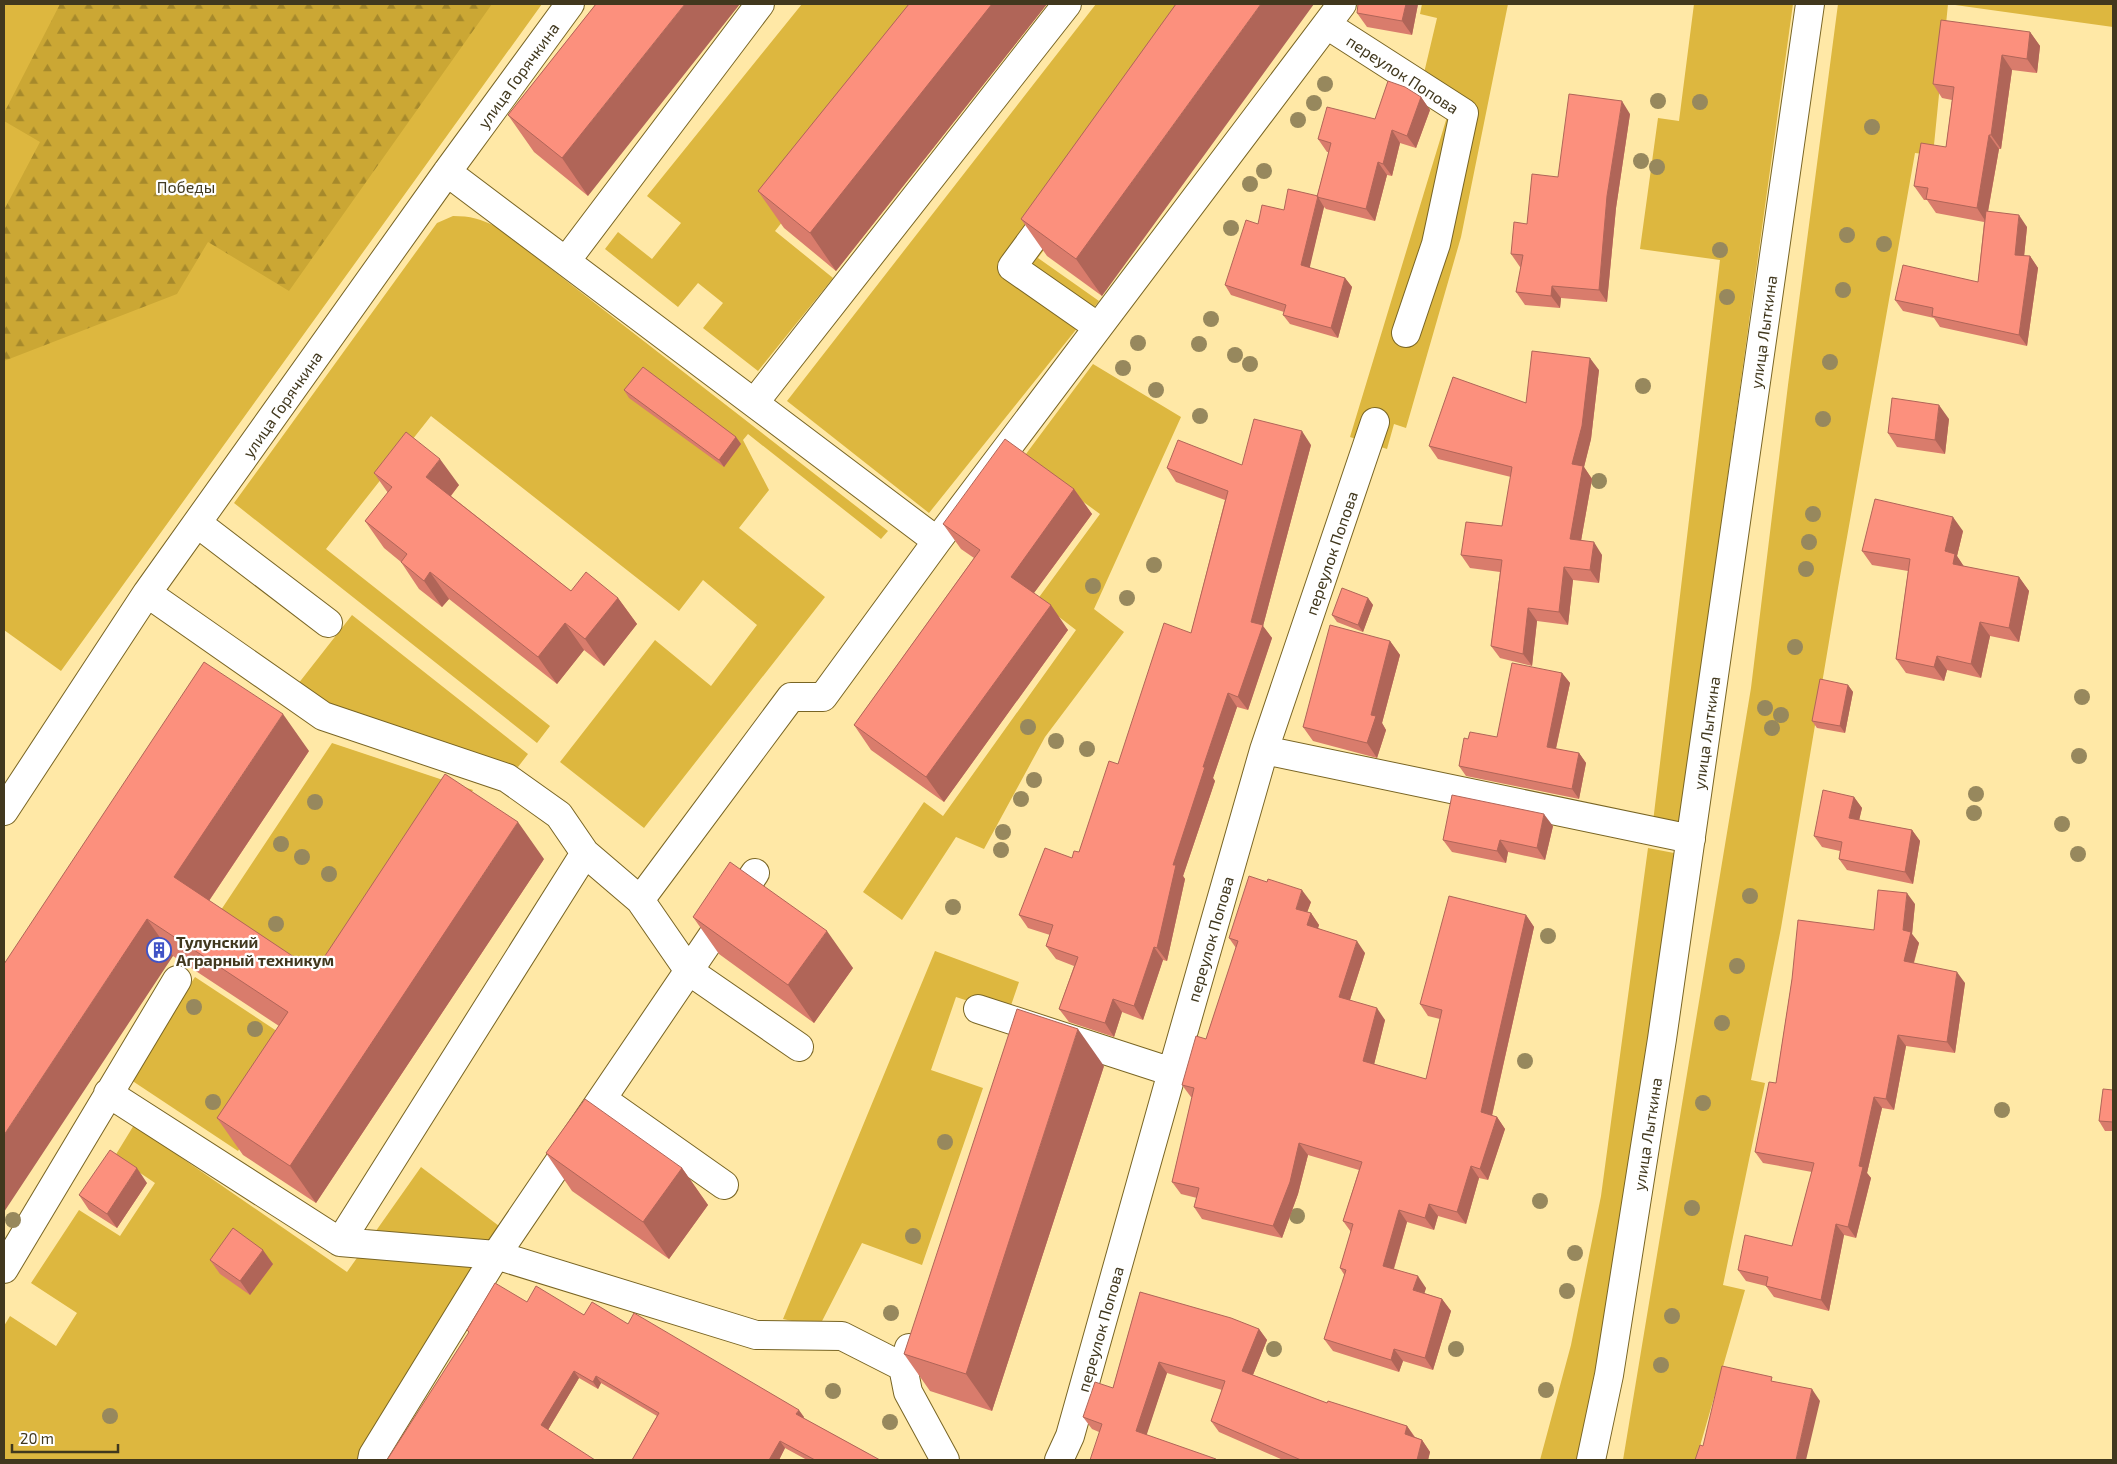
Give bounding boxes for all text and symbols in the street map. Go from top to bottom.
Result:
street label: улица Горячкина [473,19,563,132]
street label: переулок Попова [1343,31,1463,118]
park label: Победы [157,177,215,196]
street label: улица Лыткина [1746,274,1781,390]
street label: улица Горячкина [238,347,327,462]
street label: переулок Попова [1301,489,1362,618]
street label: улица Лыткина [1689,675,1724,791]
street label: переулок Попова [1183,874,1238,1004]
place label: Тулунский Аграрный техникум [176,932,334,969]
building icon: Тулунский Аграрный техникум [146,937,172,963]
street label: улица Лыткина [1629,1076,1666,1192]
street label: переулок Попова [1073,1264,1128,1394]
scale bar [12,1422,119,1454]
text: 20 m [20,1429,54,1447]

